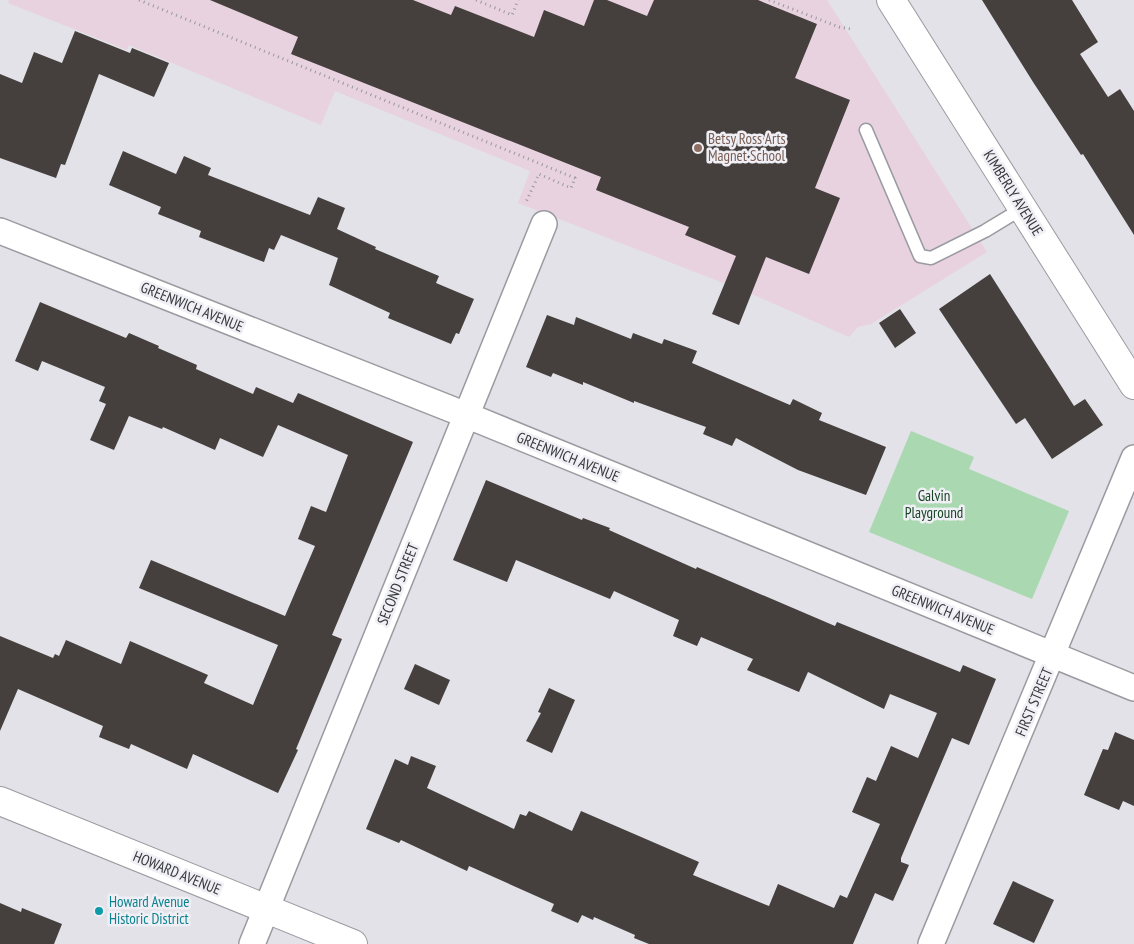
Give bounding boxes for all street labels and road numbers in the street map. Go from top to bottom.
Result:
street label: KIMBERLY AVENUE [980,146,1047,239]
street label: GREENWICH AVENUE [138,277,246,336]
street label: GREENWICH AVENUE [514,427,622,486]
street label: SECOND STREET [372,540,423,628]
street label: GREENWICH AVENUE [889,580,997,639]
street label: FIRST STREET [1011,664,1057,739]
street label: HOWARD AVENUE [131,846,224,899]

